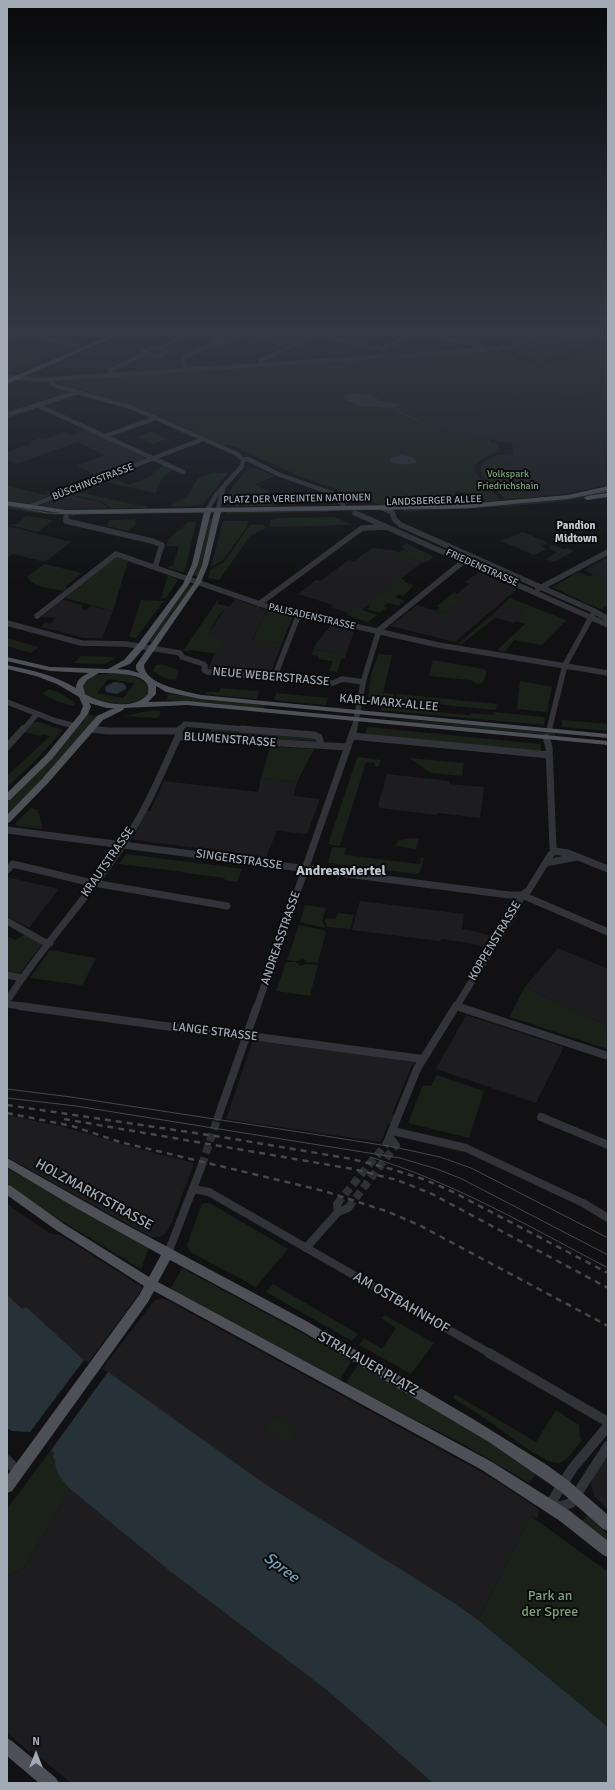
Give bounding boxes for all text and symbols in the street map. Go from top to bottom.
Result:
street label: BÜSCHINGSTRASSE [51,461,135,503]
park label: Volkspark Friedrichshain [477,468,539,492]
street label: PLATZ DER VEREINTEN NATIONEN [223,492,371,506]
street label: LANDSBERGER ALLEE [386,493,482,509]
district label: Pandion Midtown [555,519,597,545]
street label: FRIEDENSTRASSE [444,547,520,589]
street label: PALISADENSTRASSE [267,601,357,633]
street label: NEUE WEBERSTRASSE [212,665,330,689]
street label: KARL-MARX-ALLEE [339,691,439,715]
street label: BLUMENSTRASSE [183,730,277,750]
street label: KRAUTSTRASSE [78,824,138,900]
street label: SINGERSTRASSE [195,847,283,873]
district label: Andreasviertel [296,863,386,879]
street label: ANDREASSTRASSE [258,889,304,987]
street label: KOPPENSTRASSE [466,899,524,983]
street label: LANGE STRASSE [172,1020,258,1044]
street label: HOLZMARKTSTRASSE [32,1156,156,1234]
street label: AM OSTBAHNHOF [350,1269,452,1337]
street label: STRALAUER PLATZ [315,1328,421,1400]
water label: Spree [260,1549,302,1587]
park label: Park an der Spree [522,1588,578,1620]
north arrow [16,1734,56,1774]
text: N [32,1735,40,1748]

